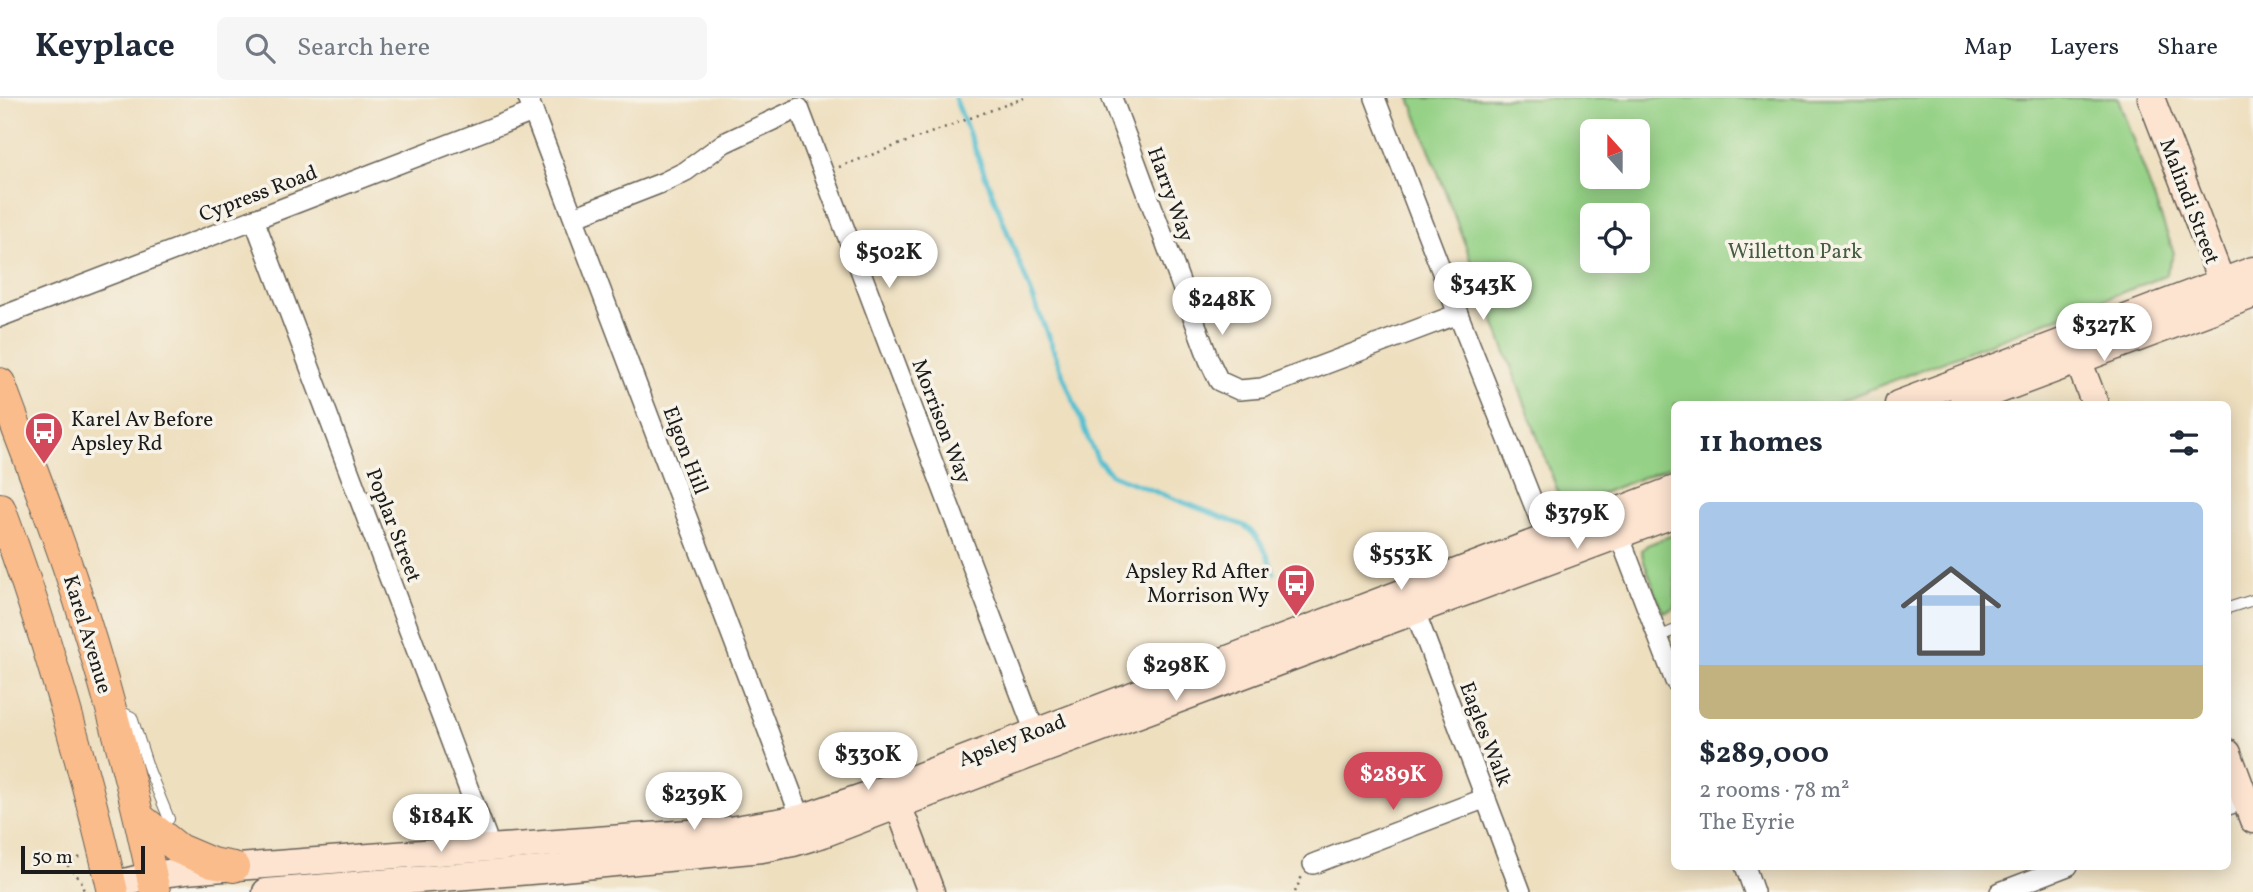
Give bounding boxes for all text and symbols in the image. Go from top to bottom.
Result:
search box [217,17,707,80]
text: Keyplace [35,25,175,71]
icon: search [241,29,279,67]
text: Search here [297,30,430,66]
text: Map [1964,31,2012,65]
text: Layers [2050,31,2119,65]
text: Share [2157,31,2218,65]
north arrow [1580,119,1650,189]
map controls [1580,119,1650,273]
street label: Malindi Street [2151,134,2226,269]
street label: Harry Way [1139,143,1200,247]
street label: Cypress Road [195,159,322,230]
button: locate [1580,203,1650,273]
pin: $502K [840,230,938,290]
text: $502K [856,237,922,269]
park label: Willetton Park [1728,238,1863,267]
pin: $343K [1434,262,1532,322]
text: $343K [1450,269,1516,301]
pin: $248K [1173,278,1271,337]
text: $248K [1188,284,1256,316]
pin: $327K [2055,303,2153,363]
text: $327K [2072,310,2136,342]
street label: Morrison Way [904,355,978,489]
street label: Elgon Hill [655,402,715,499]
place label: Karel Av Before Apsley Rd [71,406,213,459]
bus stop icon: Karel Av Before Apsley Rd [23,410,65,465]
text: 11 homes [1699,422,1823,464]
icon: filters [2165,424,2203,462]
street label: Poplar Street [358,465,428,587]
pin: $379K [1528,491,1626,551]
text: $379K [1545,498,1609,530]
pin: $553K [1352,532,1450,592]
text: $553K [1369,539,1433,571]
icon: home [1888,548,2014,674]
place label: Apsley Rd After Morrison Wy [1125,558,1270,611]
bus stop icon: Apsley Rd After Morrison Wy [1275,562,1317,617]
street label: Karel Avenue [55,572,118,697]
pin: $298K [1127,644,1225,703]
text: $298K [1143,650,1209,682]
street label: Eagles Walk [1451,678,1518,792]
street label: Apsley Road [954,708,1071,775]
pin: $330K [819,732,917,792]
text: $289,000 [1699,733,1829,775]
text: $330K [835,739,901,771]
pin: $289K [1344,752,1442,812]
text: $289K [1360,759,1426,791]
pin: $239K [645,772,743,832]
text: 2 rooms · 78 m² [1699,775,1850,807]
text: $239K [661,779,727,811]
pin: $184K [392,794,490,854]
text: $184K [409,801,473,833]
text: The Eyrie [1699,807,1795,839]
scale bar [21,843,145,875]
text: 50 m [32,845,73,871]

